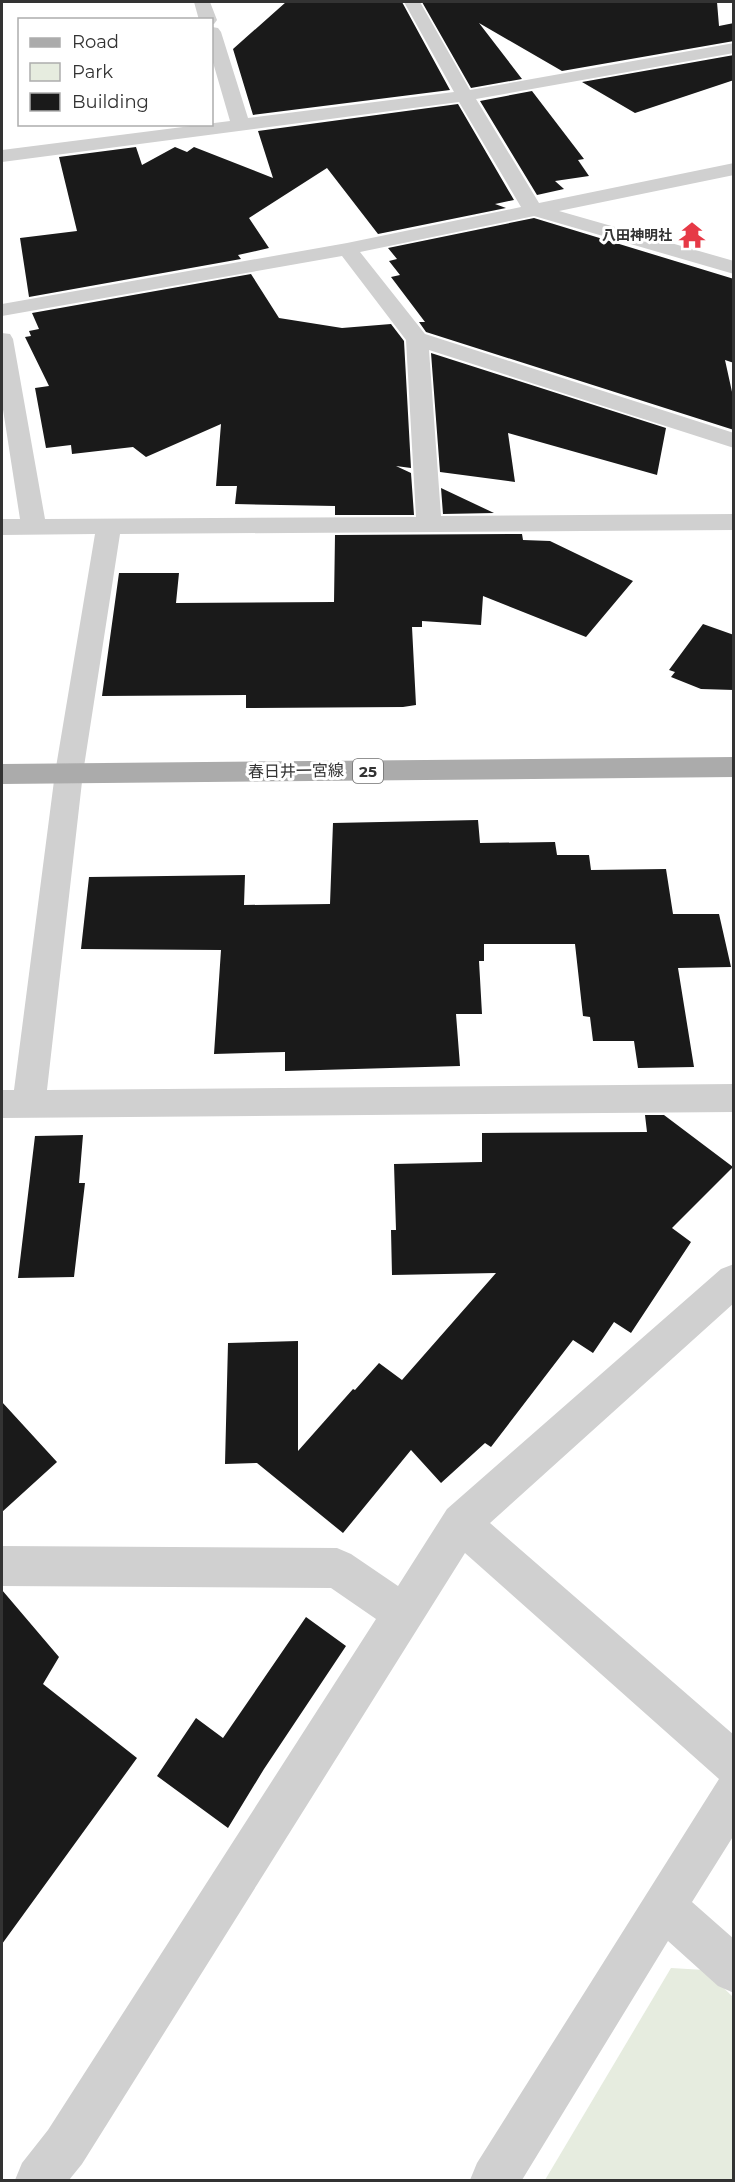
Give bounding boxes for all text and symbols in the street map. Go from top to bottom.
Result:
legend [18,18,213,126]
text: Road [72,31,119,53]
text: Park [72,61,113,83]
text: Building [72,91,149,113]
temple icon: 八田神明社 [677,220,707,250]
place label: 八田神明社 [602,226,672,244]
road number: 25 [353,759,383,783]
street label: 春日井一宮線 [248,761,344,781]

